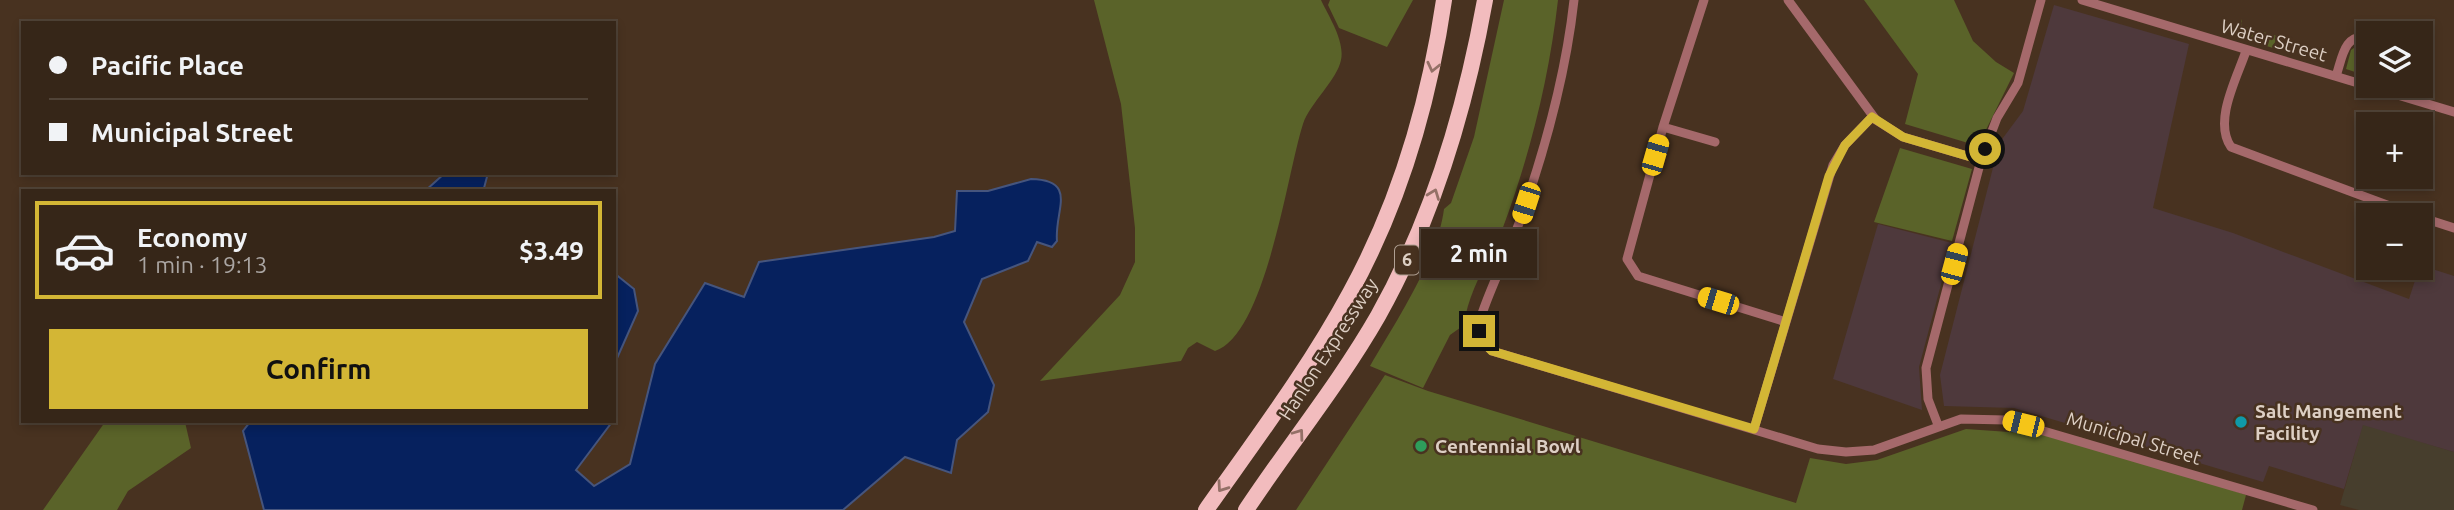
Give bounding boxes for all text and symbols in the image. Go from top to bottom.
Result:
street label: Water Street [2218,14,2330,66]
map controls [2356,21,2433,280]
button: layers [2356,21,2433,98]
text: Pacific Place [91,51,244,80]
one-way arrow [1427,61,1441,73]
button: + [2356,112,2433,189]
text: Municipal Street [91,118,293,147]
car [1640,132,1671,178]
route start [1969,133,2001,165]
car [1510,180,1543,226]
one-way arrow [1426,188,1440,200]
button: − [2356,203,2433,280]
icon: car [53,219,116,282]
text: Economy [137,223,247,252]
callout: 2 min [1421,230,1537,278]
text: $3.49 [519,236,584,265]
text: 2 min [1450,241,1508,266]
car [1939,241,1970,287]
road number: 6 [1395,246,1419,274]
text: 1 min · 19:13 [137,252,268,277]
street label: Hanlon Expressway [1274,274,1382,424]
car [1695,285,1742,317]
route end [1463,315,1495,347]
button: Confirm [49,329,588,409]
place label: Salt Mangement Facility [2255,400,2402,444]
street label: Municipal Street [2064,407,2204,469]
car [2001,409,2046,439]
marker: Salt Mangement Facility [2233,414,2249,430]
one-way arrow [1291,429,1303,442]
place label: Centennial Bowl [1435,435,1581,457]
marker: Centennial Bowl [1413,438,1429,454]
one-way arrow [1217,480,1230,493]

